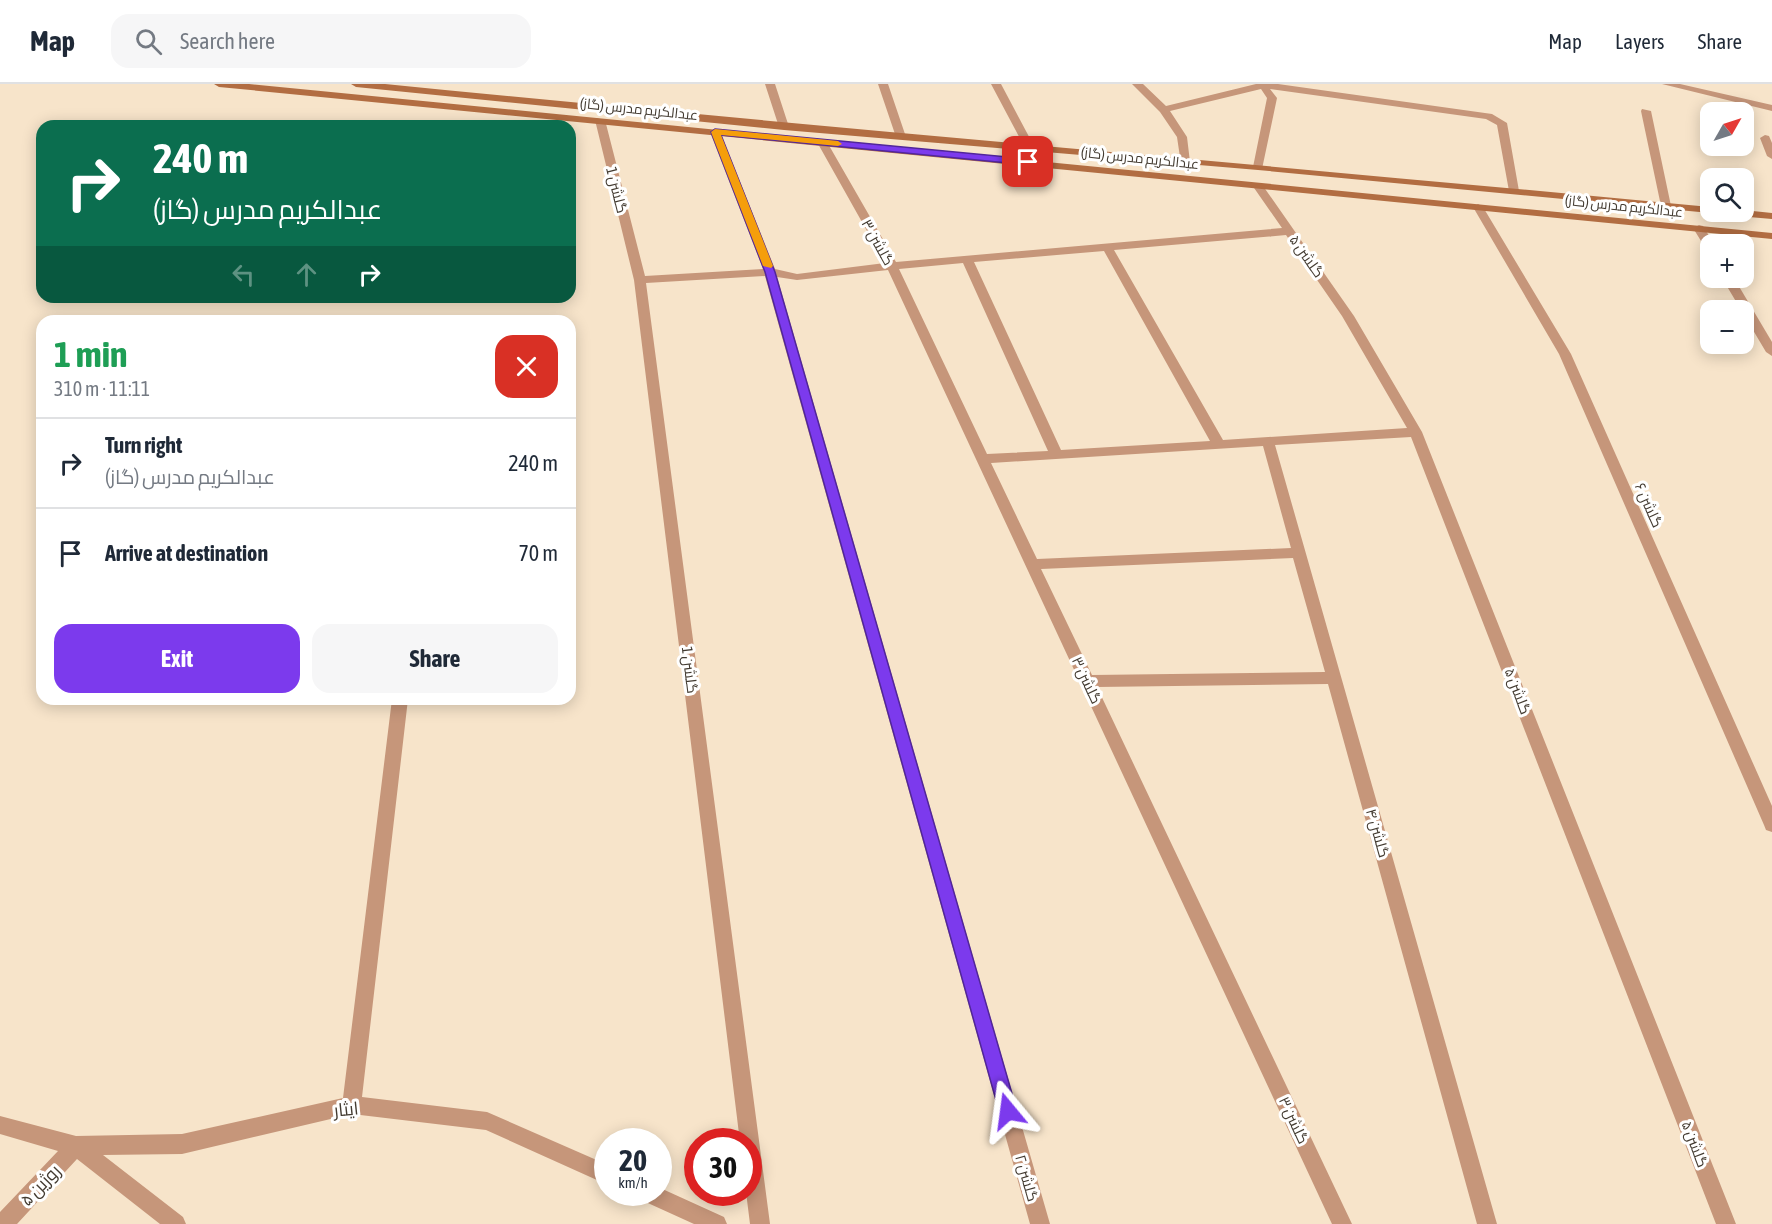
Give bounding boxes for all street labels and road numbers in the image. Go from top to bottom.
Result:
street label: عبدالکریم مدرس (گاز) [579,95,699,125]
street label: عبدالکریم مدرس (گاز) [1080,144,1200,174]
street label: گلشن 1 [601,165,631,215]
street label: عبدالکریم مدرس (گاز) [1564,192,1684,222]
street label: گلشن ۳ [857,216,898,269]
street label: گلشن ۵ [1285,231,1328,282]
street label: گلشن ۶ [1630,480,1666,531]
street label: گلشن 1 [677,646,701,695]
street label: گلشن ۳ [1067,654,1105,707]
street label: گلشن ۵ [1500,665,1535,717]
street label: گلشن ۴ [1361,807,1393,860]
street label: گلشن ۳ [1274,1094,1312,1147]
street label: ایثار [331,1097,360,1122]
street label: گلشن ۵ [1677,1118,1712,1170]
street label: گلشن ۲ [1010,1153,1042,1204]
street label: روژین ۵ [15,1160,65,1211]

